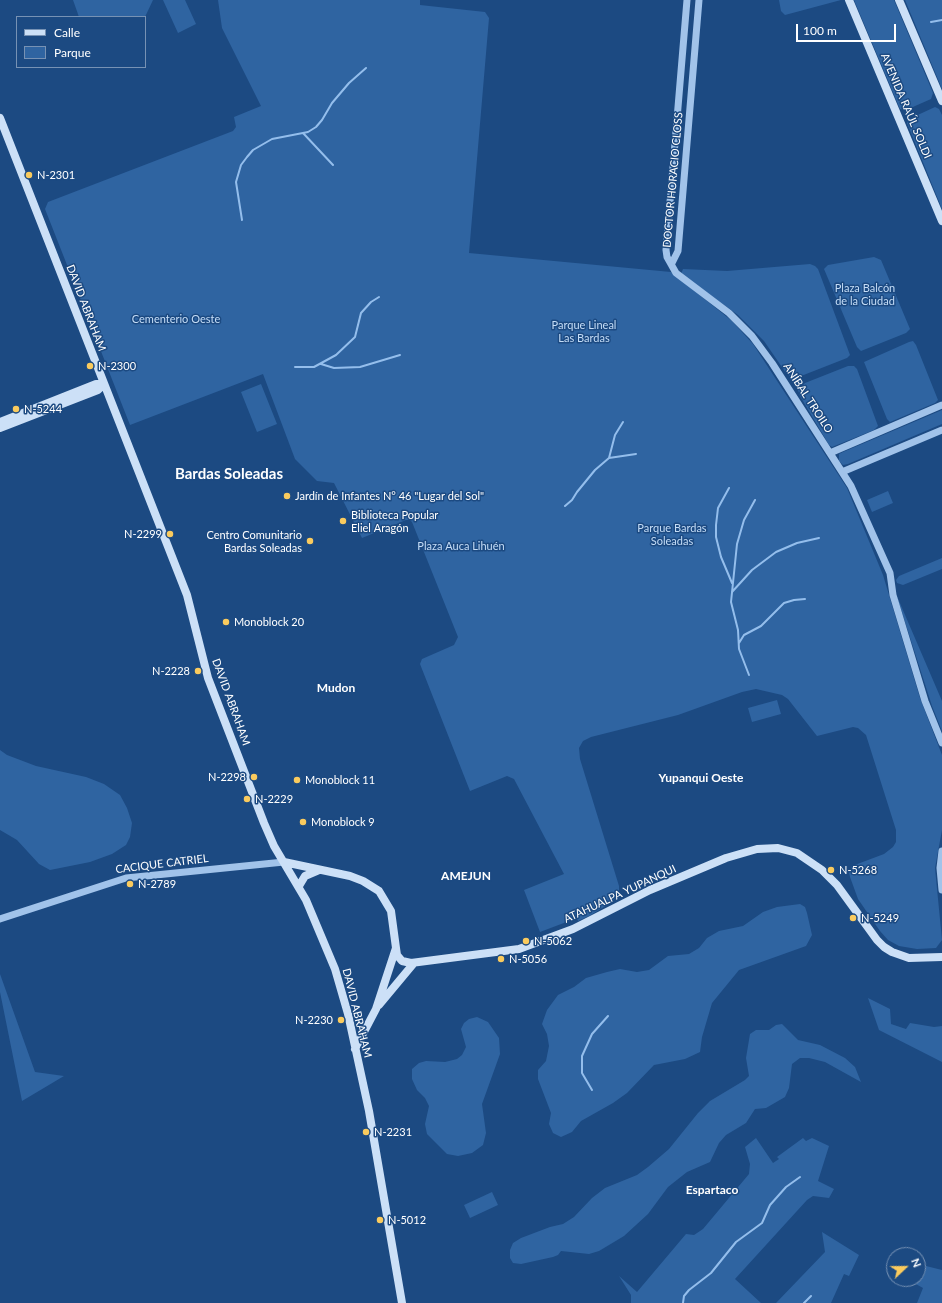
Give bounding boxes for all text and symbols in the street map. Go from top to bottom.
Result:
legend [16,16,146,68]
scale bar [798,16,898,42]
text: 100 m [803,23,837,38]
text: Calle [54,25,80,40]
text: Parque [54,45,91,60]
street label: AVENIDA RAÚL SOLDI [878,51,934,161]
street label: DOCTOR HORACIO CLOSS [661,112,685,248]
place label: N-2301 [37,168,75,182]
marker: N-2301 [24,170,34,180]
street label: DAVID ABRAHAM [63,263,109,353]
park label: Plaza Balcón de la Ciudad [835,281,895,307]
park label: Cementerio Oeste [132,312,220,326]
park label: Parque Lineal Las Bardas [552,318,616,344]
place label: N-2300 [98,359,136,373]
street label: ANÍBAL TROILO [780,360,836,436]
marker: N-2300 [85,361,95,371]
place label: N-5244 [24,402,62,416]
marker: N-5244 [11,404,21,414]
district label: Bardas Soleadas [175,465,283,483]
place label: Jardín de Infantes N° 46 "Lugar del Sol" [295,489,484,503]
marker: Jardín de Infantes N° 46 "Lugar del Sol" [282,491,292,501]
place label: Biblioteca Popular Eliel Aragón [351,508,438,534]
marker: Biblioteca Popular Eliel Aragón [338,516,348,526]
park label: Parque Bardas Soleadas [637,521,707,547]
place label: N-2299 [124,527,162,541]
place label: Centro Comunitario Bardas Soleadas [206,528,302,554]
marker: N-2299 [165,529,175,539]
marker: Centro Comunitario Bardas Soleadas [305,536,315,546]
park label: Plaza Auca Lihuén [417,539,505,553]
place label: Monoblock 20 [234,615,304,629]
marker: Monoblock 20 [221,617,231,627]
street label: DAVID ABRAHAM [209,657,253,747]
place label: N-2228 [152,664,190,678]
marker: N-2228 [193,666,203,676]
district label: Mudon [317,681,355,695]
place label: N-2298 [208,770,246,784]
district label: Yupanqui Oeste [659,771,743,785]
marker: N-2298 [249,772,259,782]
place label: Monoblock 11 [305,773,375,787]
marker: Monoblock 11 [292,775,302,785]
place label: N-2229 [255,792,293,806]
marker: N-2229 [242,794,252,804]
place label: Monoblock 9 [311,815,375,829]
marker: Monoblock 9 [298,817,308,827]
street label: CACIQUE CATRIEL [115,852,209,876]
street label: ATAHUALPA YUPANQUI [562,862,678,926]
place label: N-5268 [839,863,877,877]
marker: N-5268 [826,865,836,875]
district label: AMEJUN [441,869,491,883]
place label: N-2789 [138,877,176,891]
marker: N-2789 [125,879,135,889]
place label: N-5249 [861,911,899,925]
marker: N-5249 [848,913,858,923]
place label: N-5062 [534,934,572,948]
marker: N-5062 [521,936,531,946]
place label: N-5056 [509,952,547,966]
marker: N-5056 [496,954,506,964]
street label: DAVID ABRAHAM [340,967,374,1059]
place label: N-2230 [295,1013,333,1027]
marker: N-2230 [336,1015,346,1025]
place label: N-2231 [374,1125,412,1139]
marker: N-2231 [361,1127,371,1137]
district label: Espartaco [686,1183,738,1197]
place label: N-5012 [388,1213,426,1227]
marker: N-5012 [375,1215,385,1225]
north arrow [886,1247,926,1287]
text: N [909,1256,924,1269]

